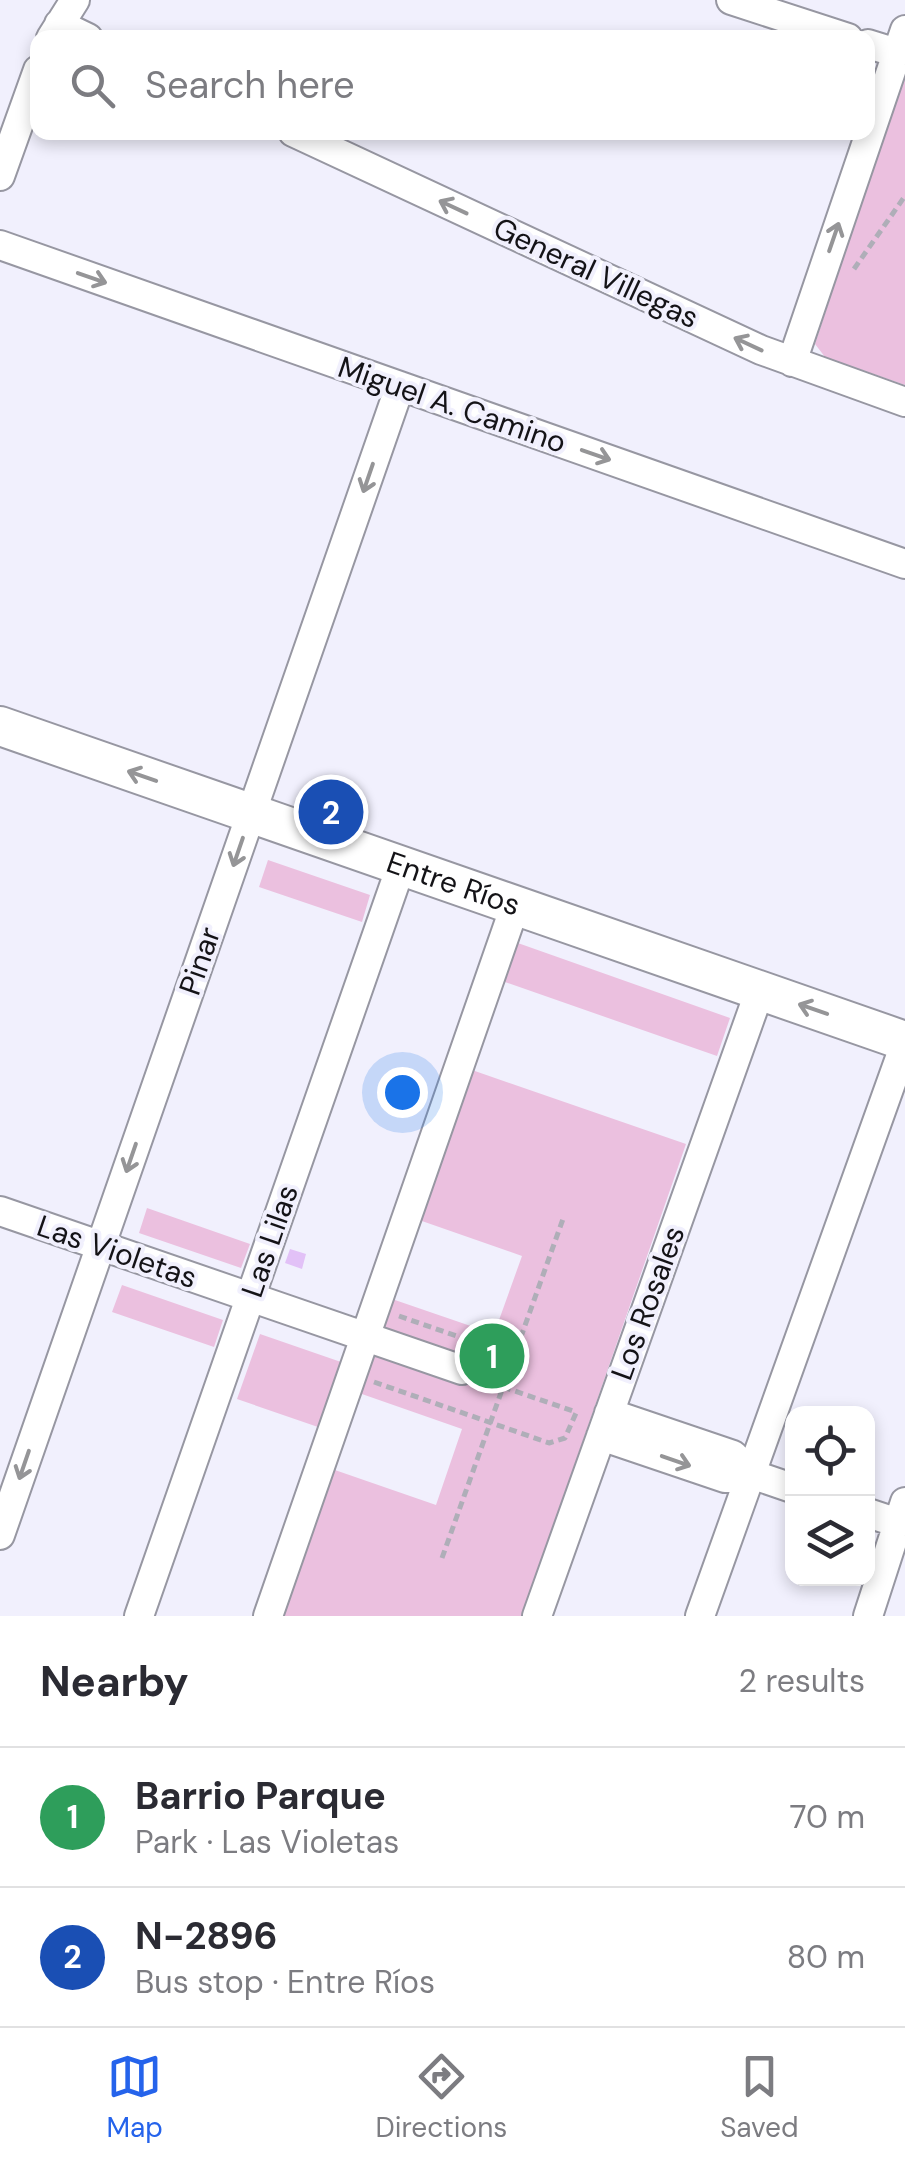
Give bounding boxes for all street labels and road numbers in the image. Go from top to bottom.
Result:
street label: General Villegas [487,208,705,337]
street label: Miguel A. Camino [333,347,571,462]
street label: Entre Ríos [381,842,525,925]
street label: Pinar [170,922,229,1000]
street label: Las Lilas [232,1180,307,1302]
street label: Las Violetas [32,1206,202,1297]
street label: Los Rosales [602,1221,693,1385]

